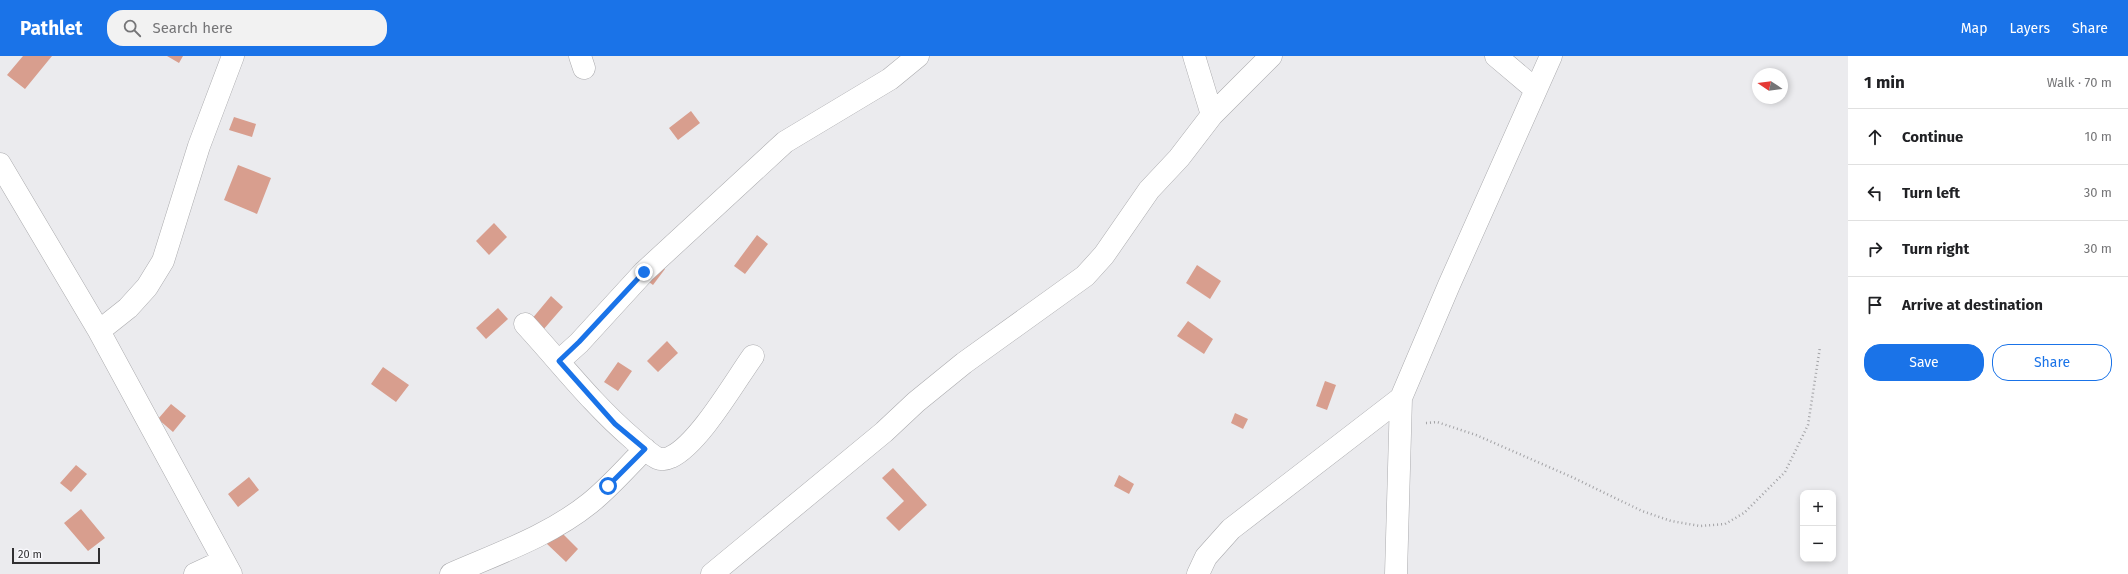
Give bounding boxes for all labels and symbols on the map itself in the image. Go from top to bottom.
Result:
north arrow [1752,68,1788,104]
route end [635,263,653,281]
route start [599,477,617,495]
scale bar [12,546,100,565]

